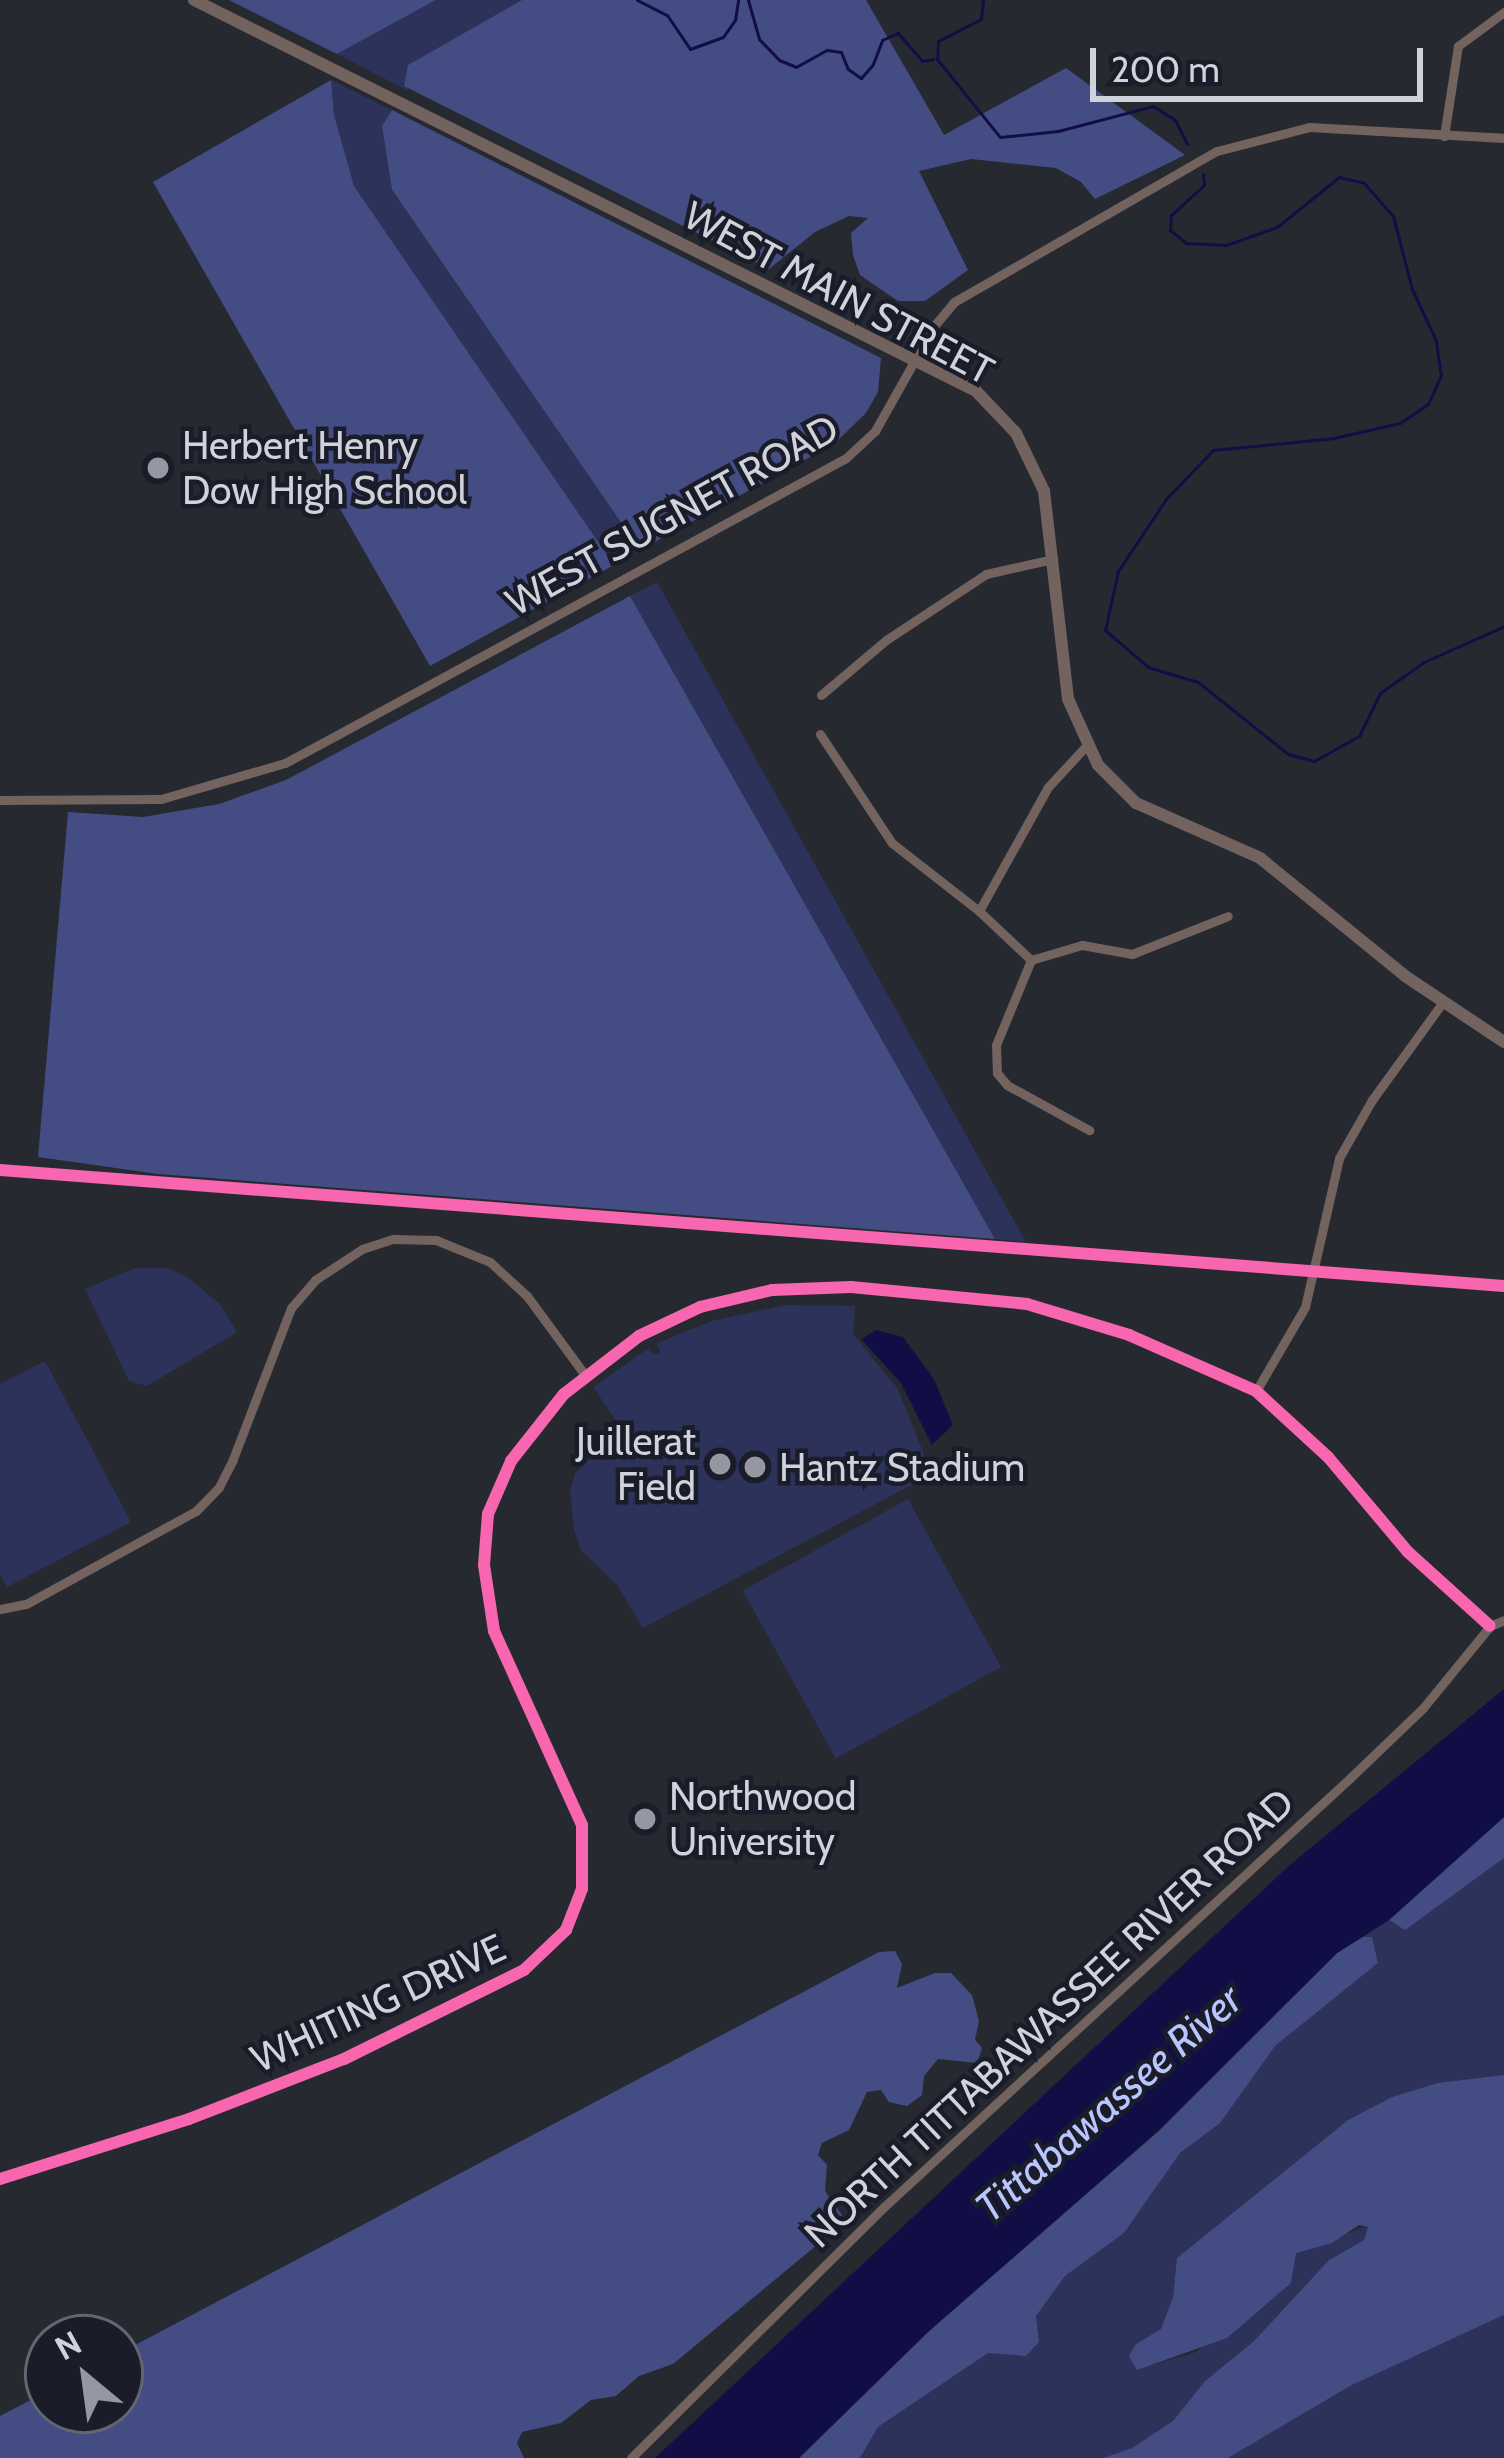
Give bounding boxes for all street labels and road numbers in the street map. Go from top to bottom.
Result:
street label: WEST MAIN STREET [676,192,1002,394]
street label: WEST SUGNET ROAD [498,404,846,626]
street label: NORTH TITTABAWASSEE RIVER ROAD [795,1779,1303,2257]
street label: WHITING DRIVE [244,1924,512,2082]

